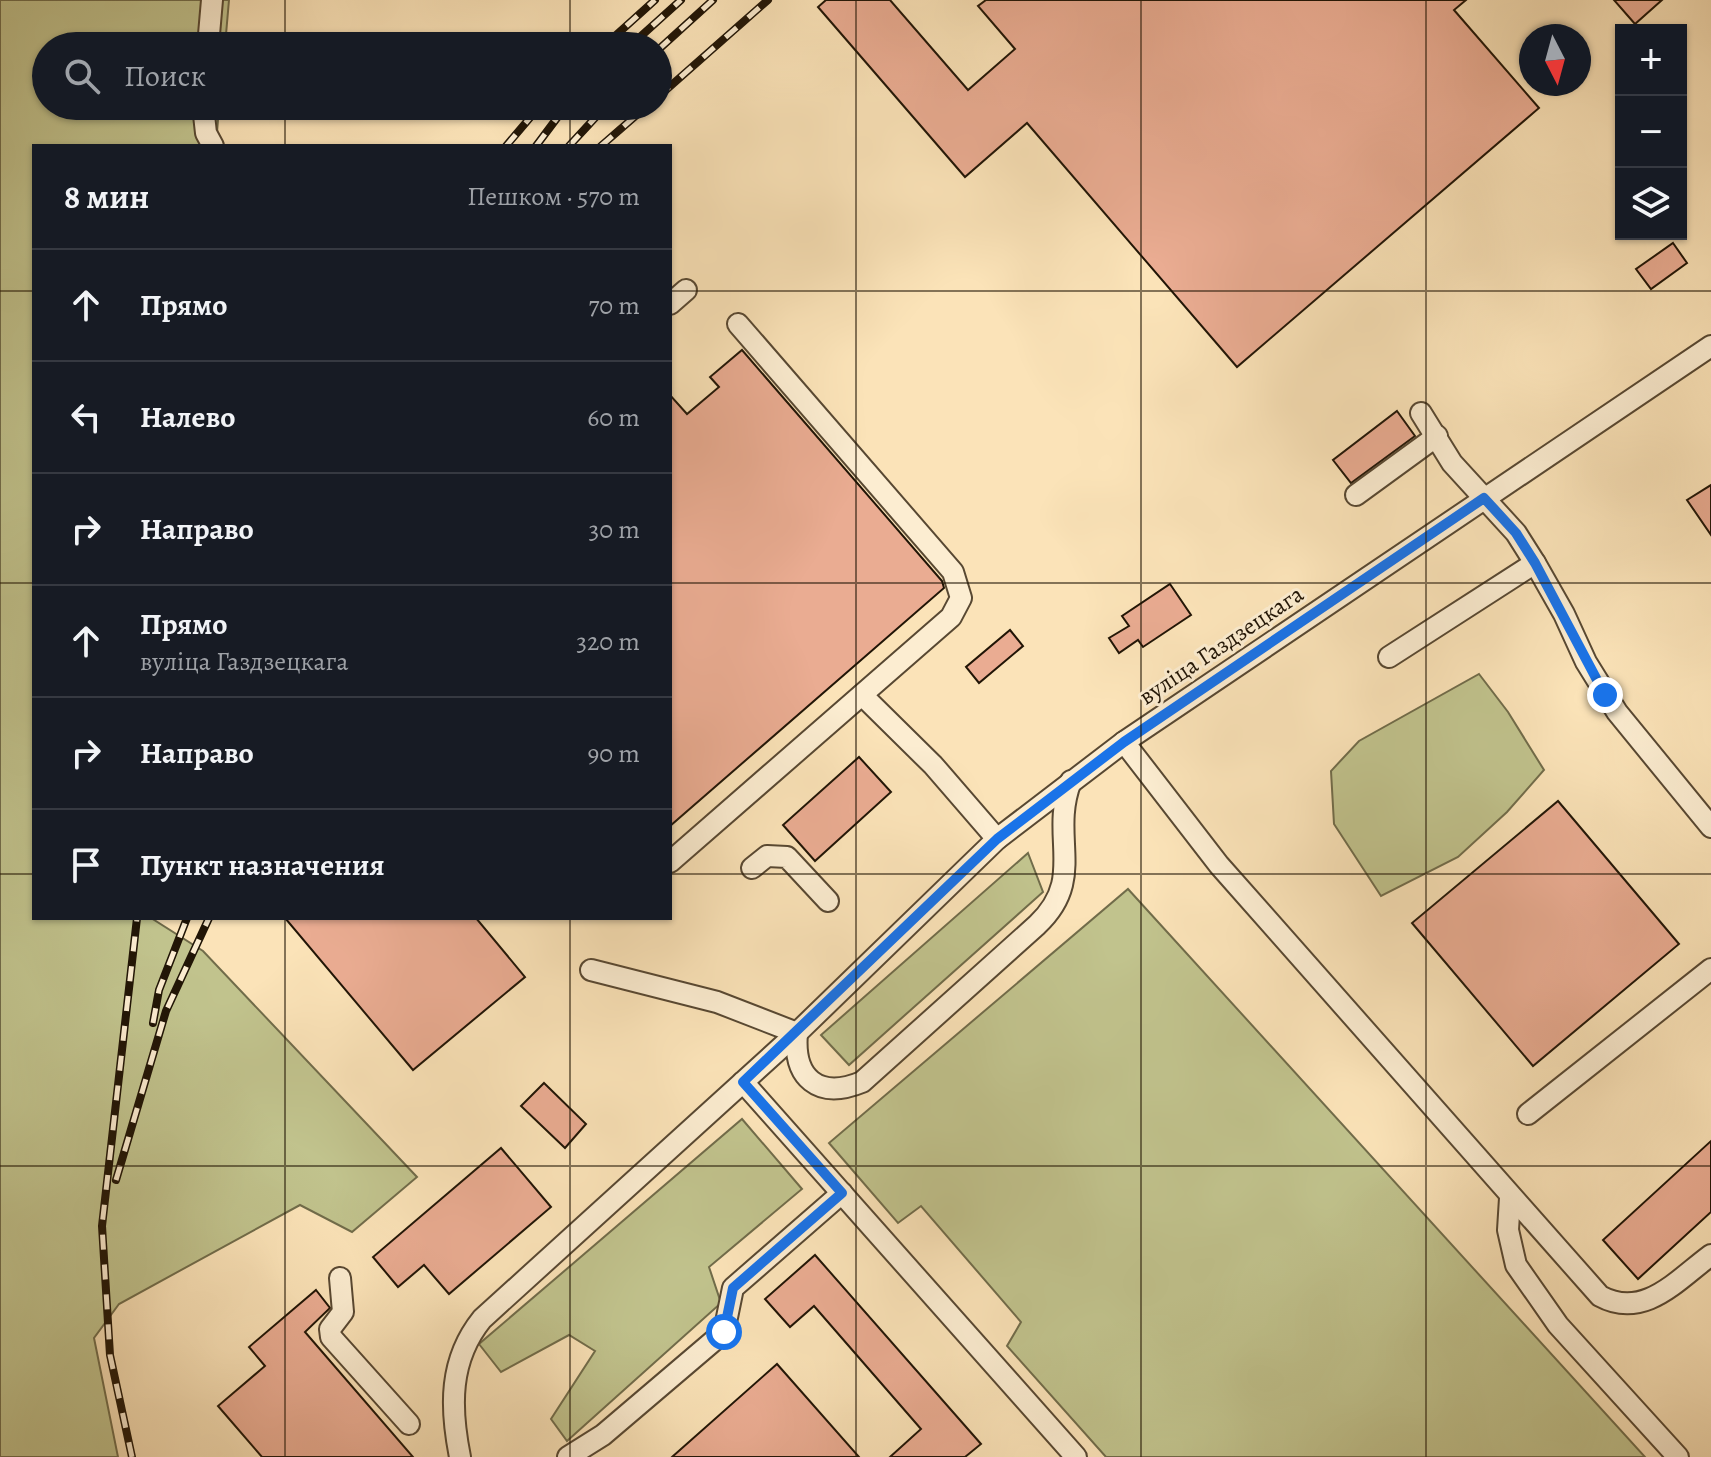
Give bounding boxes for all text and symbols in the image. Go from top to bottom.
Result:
north arrow [1519,24,1591,96]
map controls [1615,24,1687,240]
button: + [1615,24,1687,96]
search box [32,32,672,120]
icon: search [60,54,104,98]
text: Поиск [124,56,206,96]
button: − [1615,96,1687,168]
button: layers [1615,168,1687,240]
text: 8 мин [64,173,149,220]
text: Пешком · 570 m [467,179,640,214]
icon: ahead [64,283,108,327]
text: Прямо [140,285,227,325]
text: 70 m [588,288,640,323]
icon: left [64,395,108,439]
text: Налево [140,397,235,437]
text: 60 m [587,400,640,435]
icon: right [64,507,108,551]
text: Направо [140,509,254,549]
text: 30 m [589,512,640,547]
street label: вуліца Газдзецкага [1132,578,1310,712]
text: Прямо [140,604,227,644]
icon: ahead [64,619,108,663]
text: 320 m [576,624,640,659]
text: вуліца Газдзецкага [140,644,348,679]
route end [1587,677,1623,713]
icon: right [64,731,108,775]
text: Направо [140,733,254,773]
text: 90 m [588,736,640,771]
icon: arrive [64,843,108,887]
text: Пункт назначения [140,845,385,885]
route start [706,1314,742,1350]

